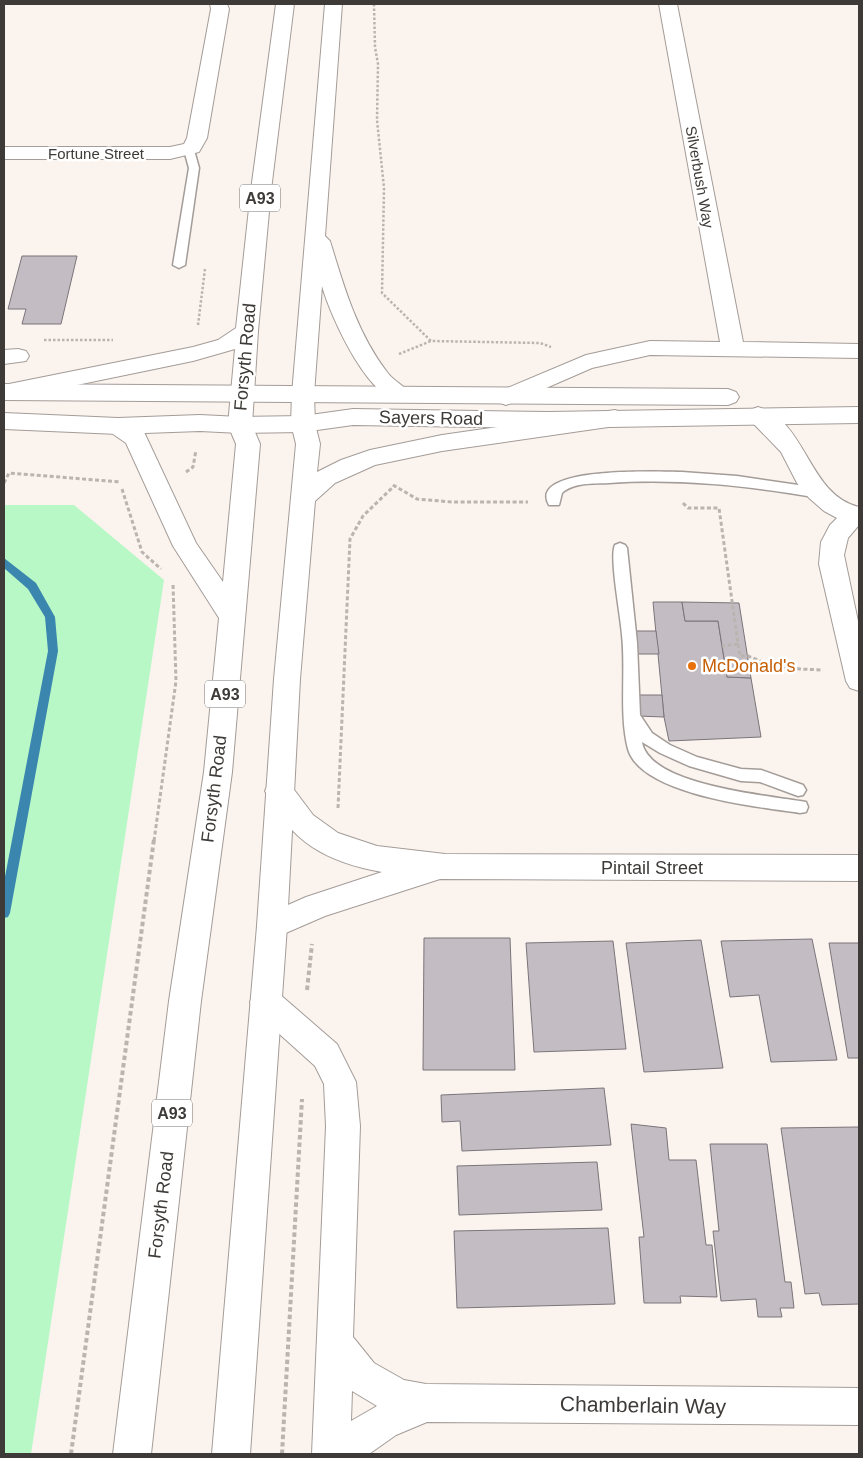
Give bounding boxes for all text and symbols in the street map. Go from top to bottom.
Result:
street label: Silverbush Way [683,124,717,230]
street label: Fortune Street [48,145,145,162]
road number: A93 [240,184,280,212]
street label: Forsyth Road [230,302,260,412]
street label: Sayers Road [379,407,483,429]
place label: McDonald's [702,656,795,676]
marker: McDonald's [686,660,698,672]
road number: A93 [205,681,245,708]
street label: Forsyth Road [197,734,231,844]
street label: Pintail Street [601,858,703,878]
road number: A93 [152,1100,192,1126]
street label: Forsyth Road [144,1150,178,1260]
street label: Chamberlain Way [560,1392,727,1418]

